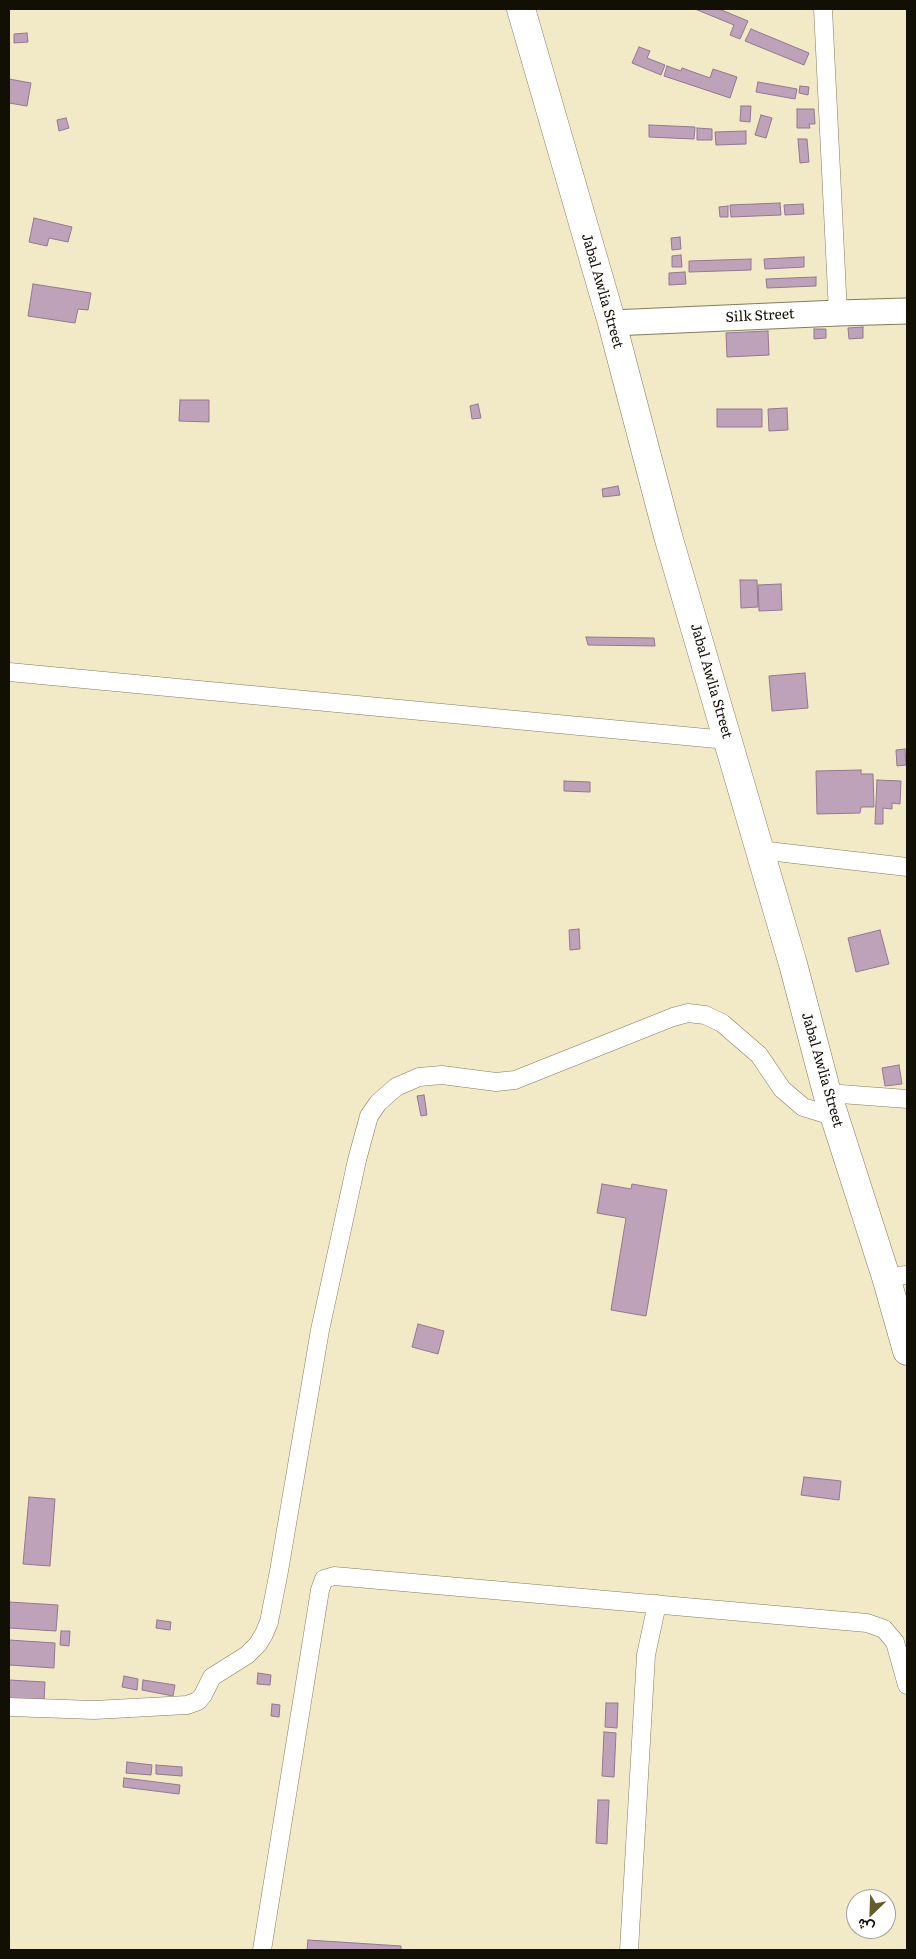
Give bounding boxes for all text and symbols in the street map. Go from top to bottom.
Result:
street label: Jabal Awlia Street [578,232,626,350]
street label: Silk Street [725,306,795,326]
street label: Jabal Awlia Street [687,622,735,740]
street label: Jabal Awlia Street [798,1011,846,1129]
north arrow [846,1889,896,1939]
text: ش [854,1914,877,1939]

